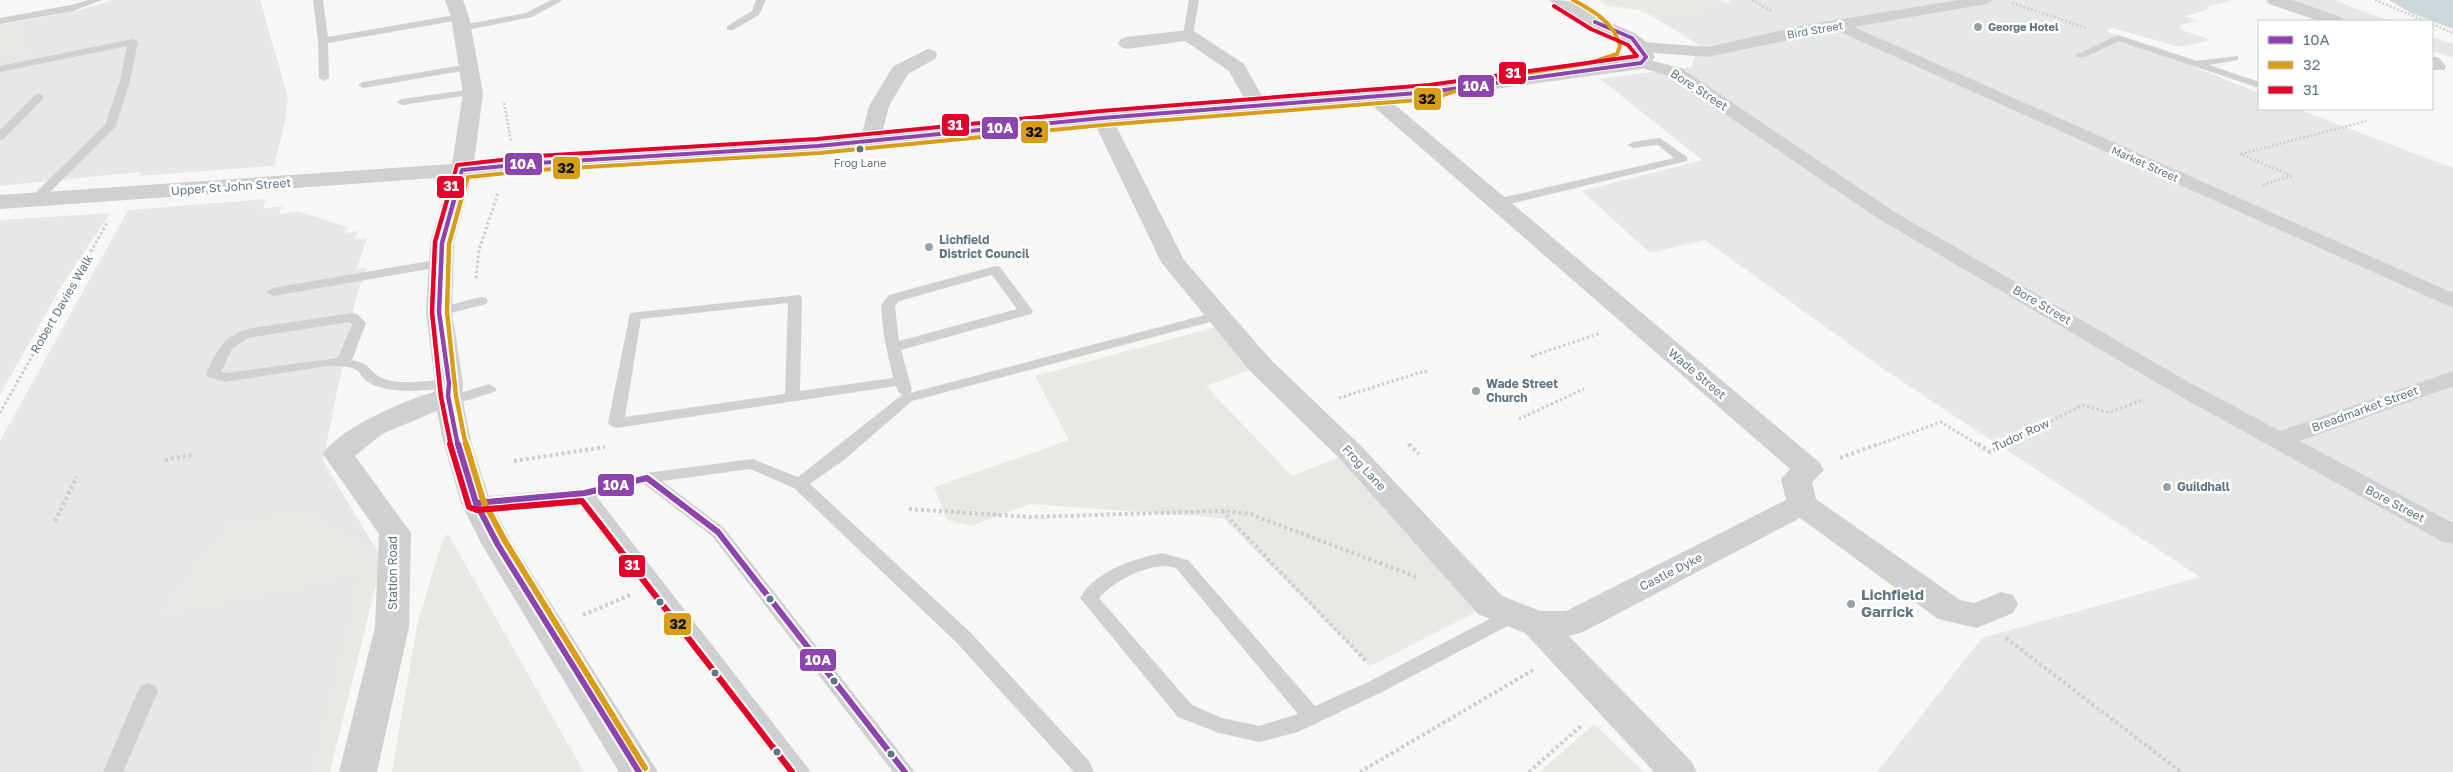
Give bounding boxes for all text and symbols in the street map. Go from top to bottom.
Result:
street label: Bird Street [1786,18,1844,41]
place label: George Hotel [1988,20,2059,33]
legend [2258,20,2433,110]
marker: George Hotel [1972,21,1984,33]
text: 10A [2303,30,2330,48]
text: 32 [2303,55,2320,73]
line badge: 31 [1498,61,1527,85]
text: 31 [1505,64,1521,81]
street label: Bore Street [1668,66,1731,114]
line badge: 10A [1457,74,1495,98]
text: 10A [1463,77,1489,94]
text: 31 [2303,80,2319,98]
line badge: 32 [1413,87,1442,111]
text: 32 [1418,90,1436,107]
line badge: 31 [941,113,970,137]
text: 31 [947,116,963,133]
line badge: 10A [981,116,1019,140]
text: 10A [987,119,1013,136]
line badge: 32 [1020,120,1049,144]
text: 32 [1025,123,1043,140]
street label: Market Street [2110,143,2181,184]
marker: Frog Lane [855,144,865,154]
line badge: 10A [504,152,543,176]
text: 10A [510,155,536,172]
line badge: 32 [552,156,581,180]
place label: Frog Lane [834,156,886,169]
text: 32 [557,159,575,176]
street label: Upper St John Street [170,175,292,198]
line badge: 31 [436,175,465,199]
text: 31 [443,177,459,194]
place label: Lichfield District Council [939,232,1029,261]
marker: Lichfield District Council [923,241,935,253]
street label: Robert Davies Walk [27,251,96,356]
street label: Bore Street [2010,282,2074,327]
street label: Wade Street [1665,345,1729,402]
place label: Wade Street Church [1486,376,1558,405]
street label: Breadmarket Street [2309,382,2420,435]
marker: Wade Street Church [1470,385,1482,397]
street label: Tudor Row [1990,415,2052,454]
street label: Frog Lane [1339,442,1389,494]
line badge: 10A [597,473,635,497]
text: 10A [603,476,629,493]
place label: Guildhall [2177,479,2230,494]
marker: Guildhall [2161,481,2173,493]
street label: Bore Street [2363,482,2428,526]
street label: Station Road [385,536,400,610]
street label: Castle Dyke [1637,549,1705,594]
line badge: 31 [618,554,646,578]
text: 31 [624,556,640,573]
place label: Lichfield Garrick [1861,585,1924,620]
unlabelled marker [765,594,775,604]
unlabelled marker [655,597,665,607]
marker: Lichfield Garrick [1845,598,1857,610]
line badge: 32 [663,612,692,636]
text: 32 [669,615,687,632]
line badge: 10A [799,648,837,672]
text: 10A [805,651,831,668]
unlabelled marker [710,668,720,678]
unlabelled marker [829,676,839,686]
unlabelled marker [772,747,782,757]
unlabelled marker [886,749,896,759]

